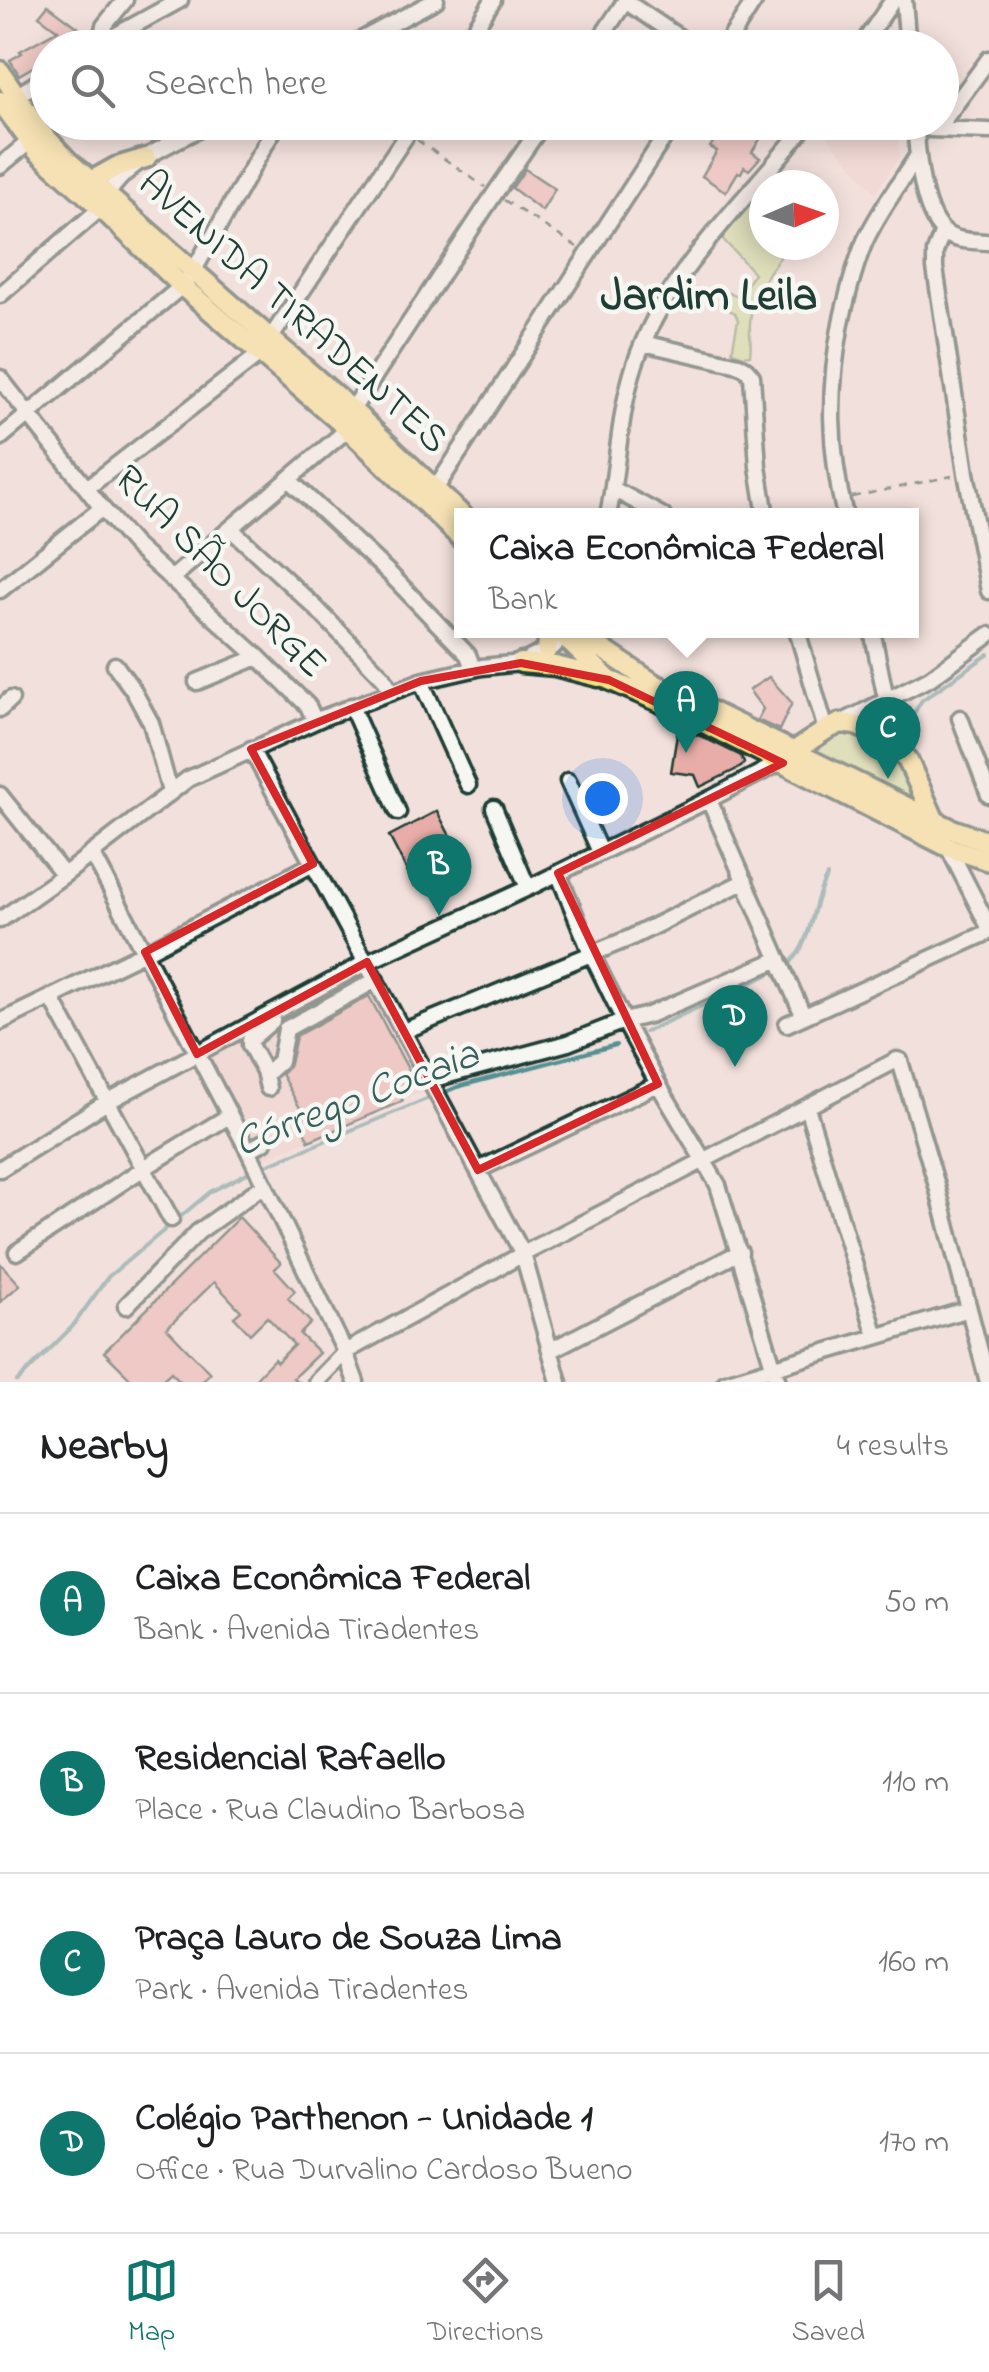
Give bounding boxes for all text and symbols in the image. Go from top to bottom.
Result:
search box [30,30,959,140]
text: Search here [145,57,327,113]
icon: search [65,58,120,113]
street label: AVENIDA TIRADENTES [123,157,461,469]
north arrow [749,170,839,260]
district label: Jardim Leila [601,265,817,331]
street label: RUA SÃO JORGE [99,453,339,693]
popup [454,508,919,638]
text: Caixa Econômica Federal [489,522,884,578]
text: Bank [489,578,557,625]
pin: A [654,670,718,753]
pin: C [856,696,920,779]
your location [577,773,628,824]
pin: B [406,834,472,916]
pin: D [702,984,768,1067]
water label: Córrego Cocaia [226,1025,490,1176]
text: Nearby [40,1417,168,1478]
text: 4 results [837,1424,949,1471]
text: Caixa Econômica Federal [135,1552,530,1608]
text: A [63,1580,82,1627]
text: 50 m [884,1580,949,1627]
text: Bank · Avenida Tiradentes [135,1608,479,1655]
text: Residencial Rafaello [135,1732,446,1788]
text: B [62,1760,83,1807]
text: 110 m [882,1760,949,1807]
text: Place · Rua Claudino Barbosa [135,1788,525,1835]
text: Praça Lauro de Souza Lima [135,1912,562,1968]
text: C [64,1940,81,1987]
text: 160 m [878,1940,949,1987]
text: Park · Avenida Tiradentes [135,1968,469,2015]
text: Colégio Parthenon - Unidade 1 [135,2092,593,2148]
text: D [61,2120,84,2167]
text: 170 m [879,2120,949,2167]
text: Office · Rua Durvalino Cardoso Bueno [135,2148,633,2195]
tab: Map [124,2253,179,2354]
tab: Directions [427,2253,544,2354]
tab: Saved [792,2253,865,2354]

